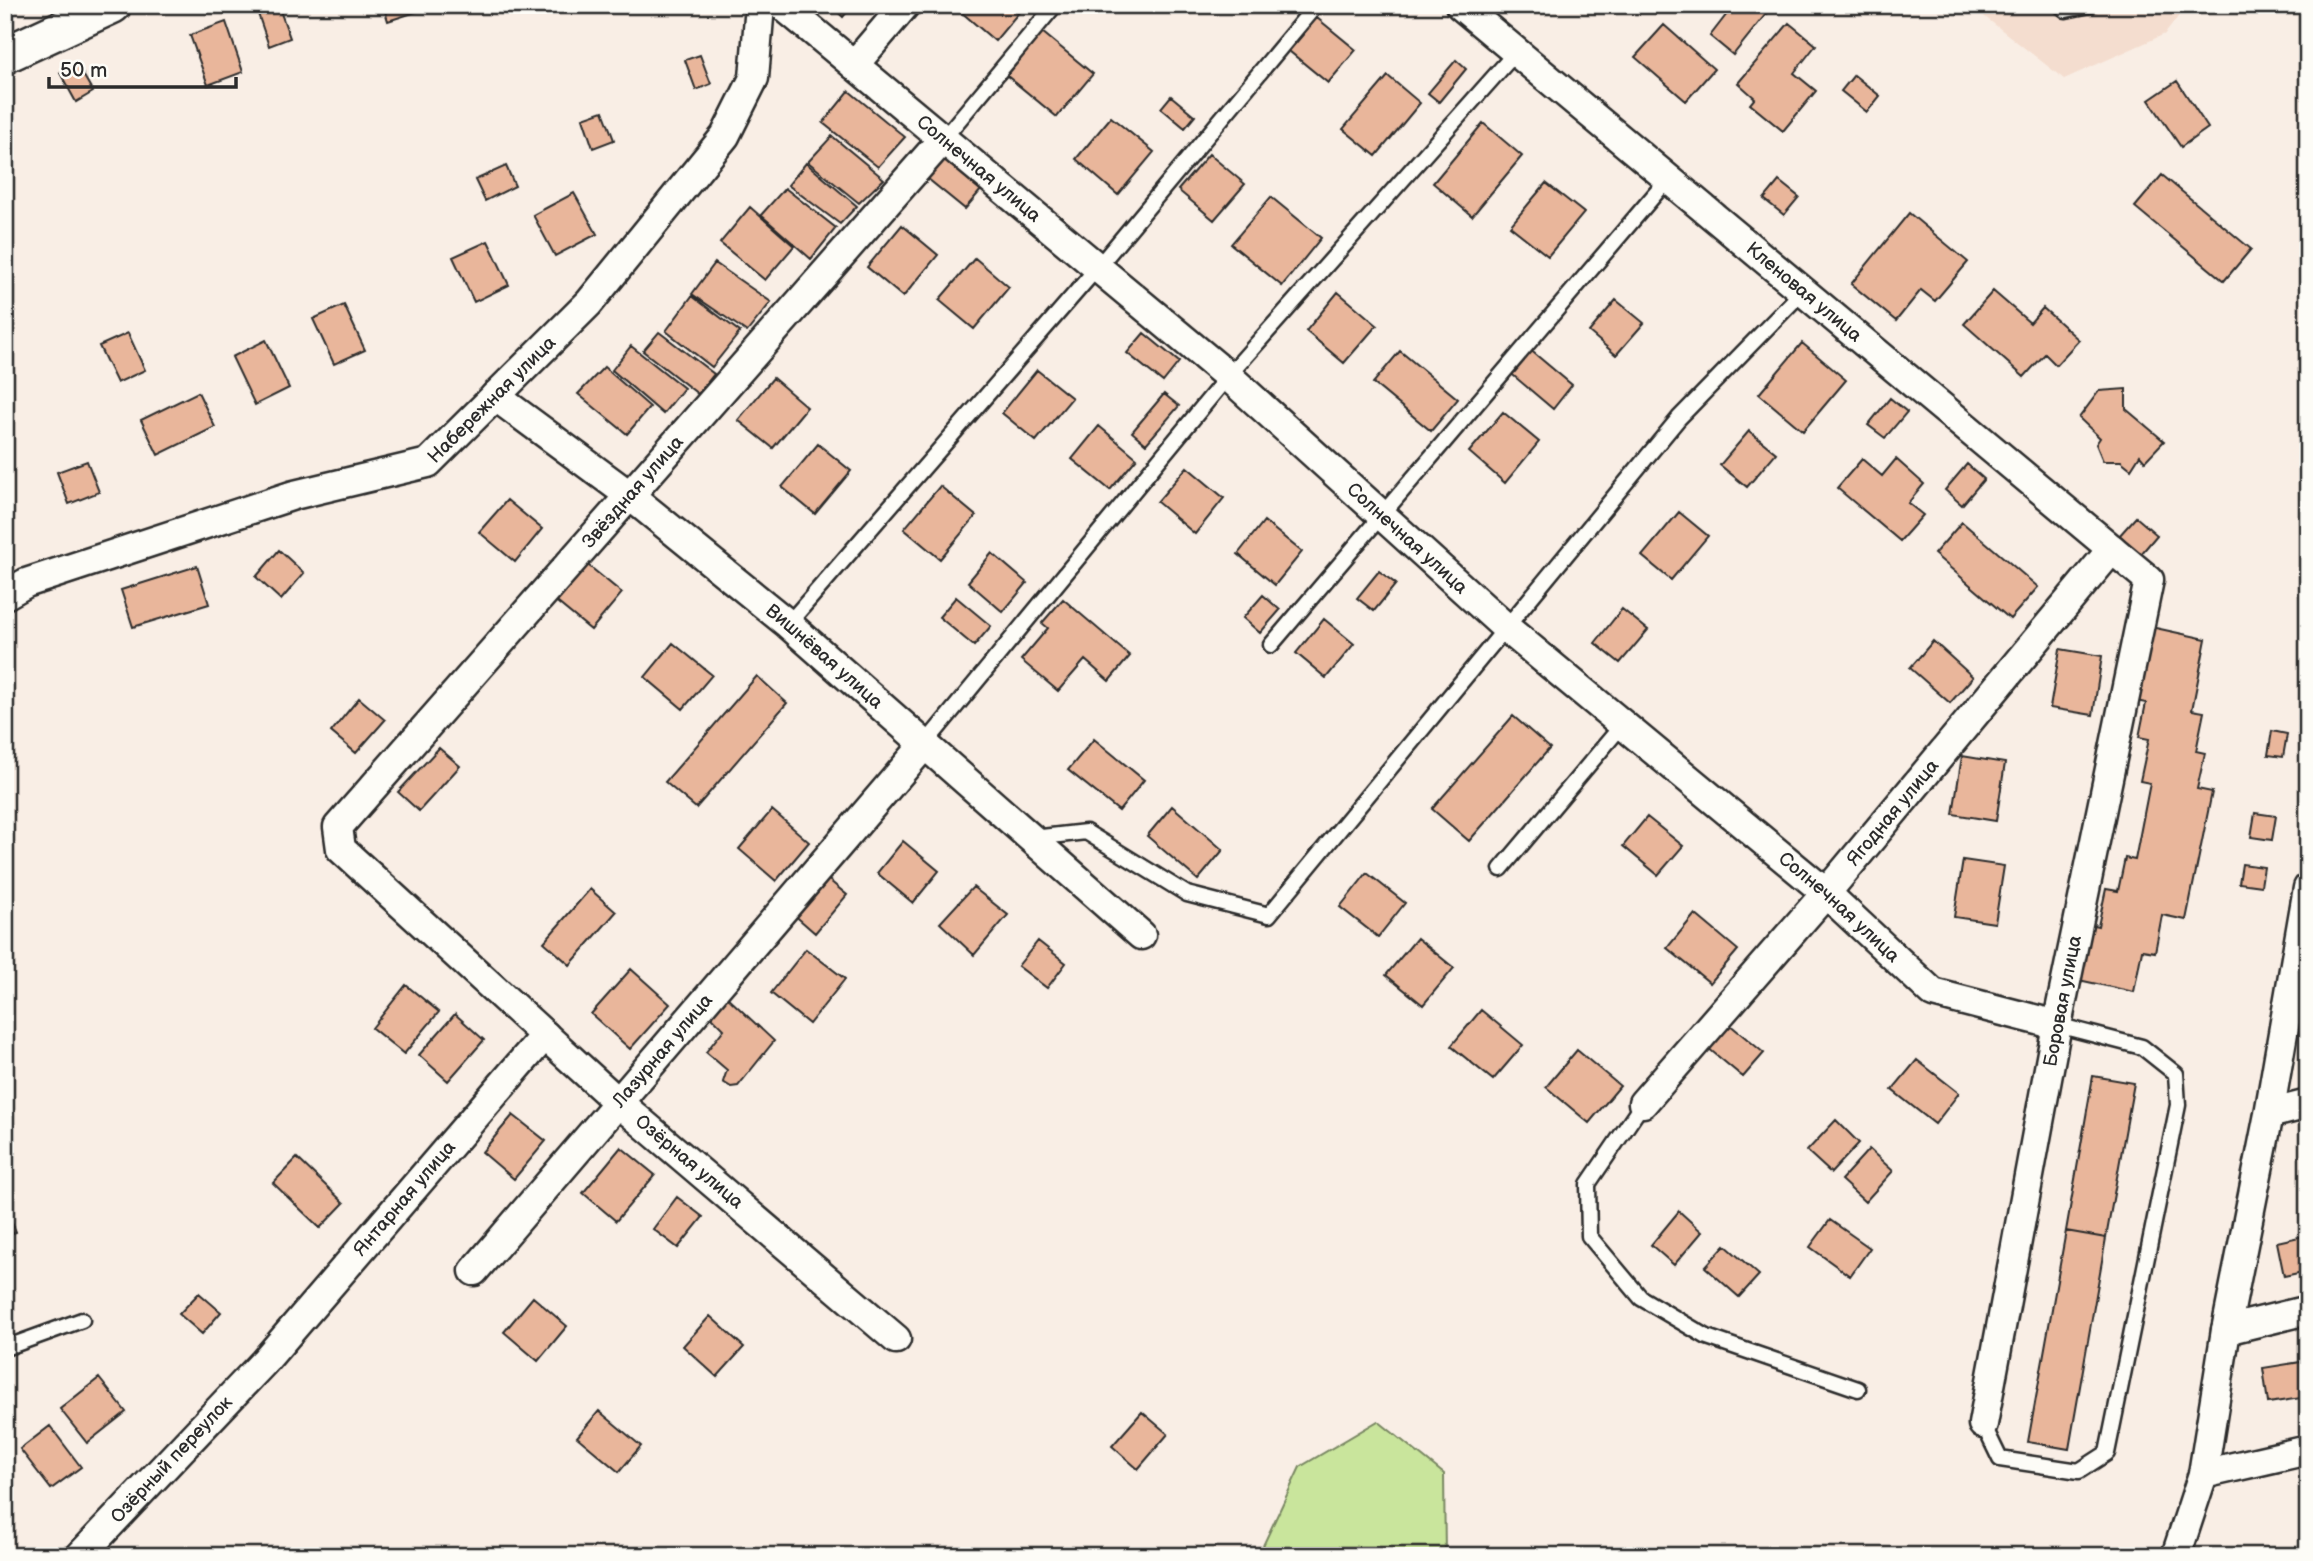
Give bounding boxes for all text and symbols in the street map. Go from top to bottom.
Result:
scale bar [49,46,236,90]
text: 50 m [60,58,107,83]
street label: Солнечная улица [912,110,1046,227]
street label: Кленовая улица [1741,237,1867,347]
street label: Набережная улица [423,331,561,468]
street label: Звёздная улица [577,431,688,553]
street label: Солнечная улица [1342,478,1472,599]
street label: Вишнёвая улица [761,599,888,714]
street label: Ягодная улица [1842,755,1944,871]
street label: Солнечная улица [1774,847,1904,967]
street label: Боровая улица [2039,933,2087,1069]
street label: Лазурная улица [607,989,718,1113]
street label: Озёрная улица [630,1110,748,1214]
street label: Янтарная улица [349,1136,460,1261]
street label: Озёрный переулок [106,1391,237,1528]

